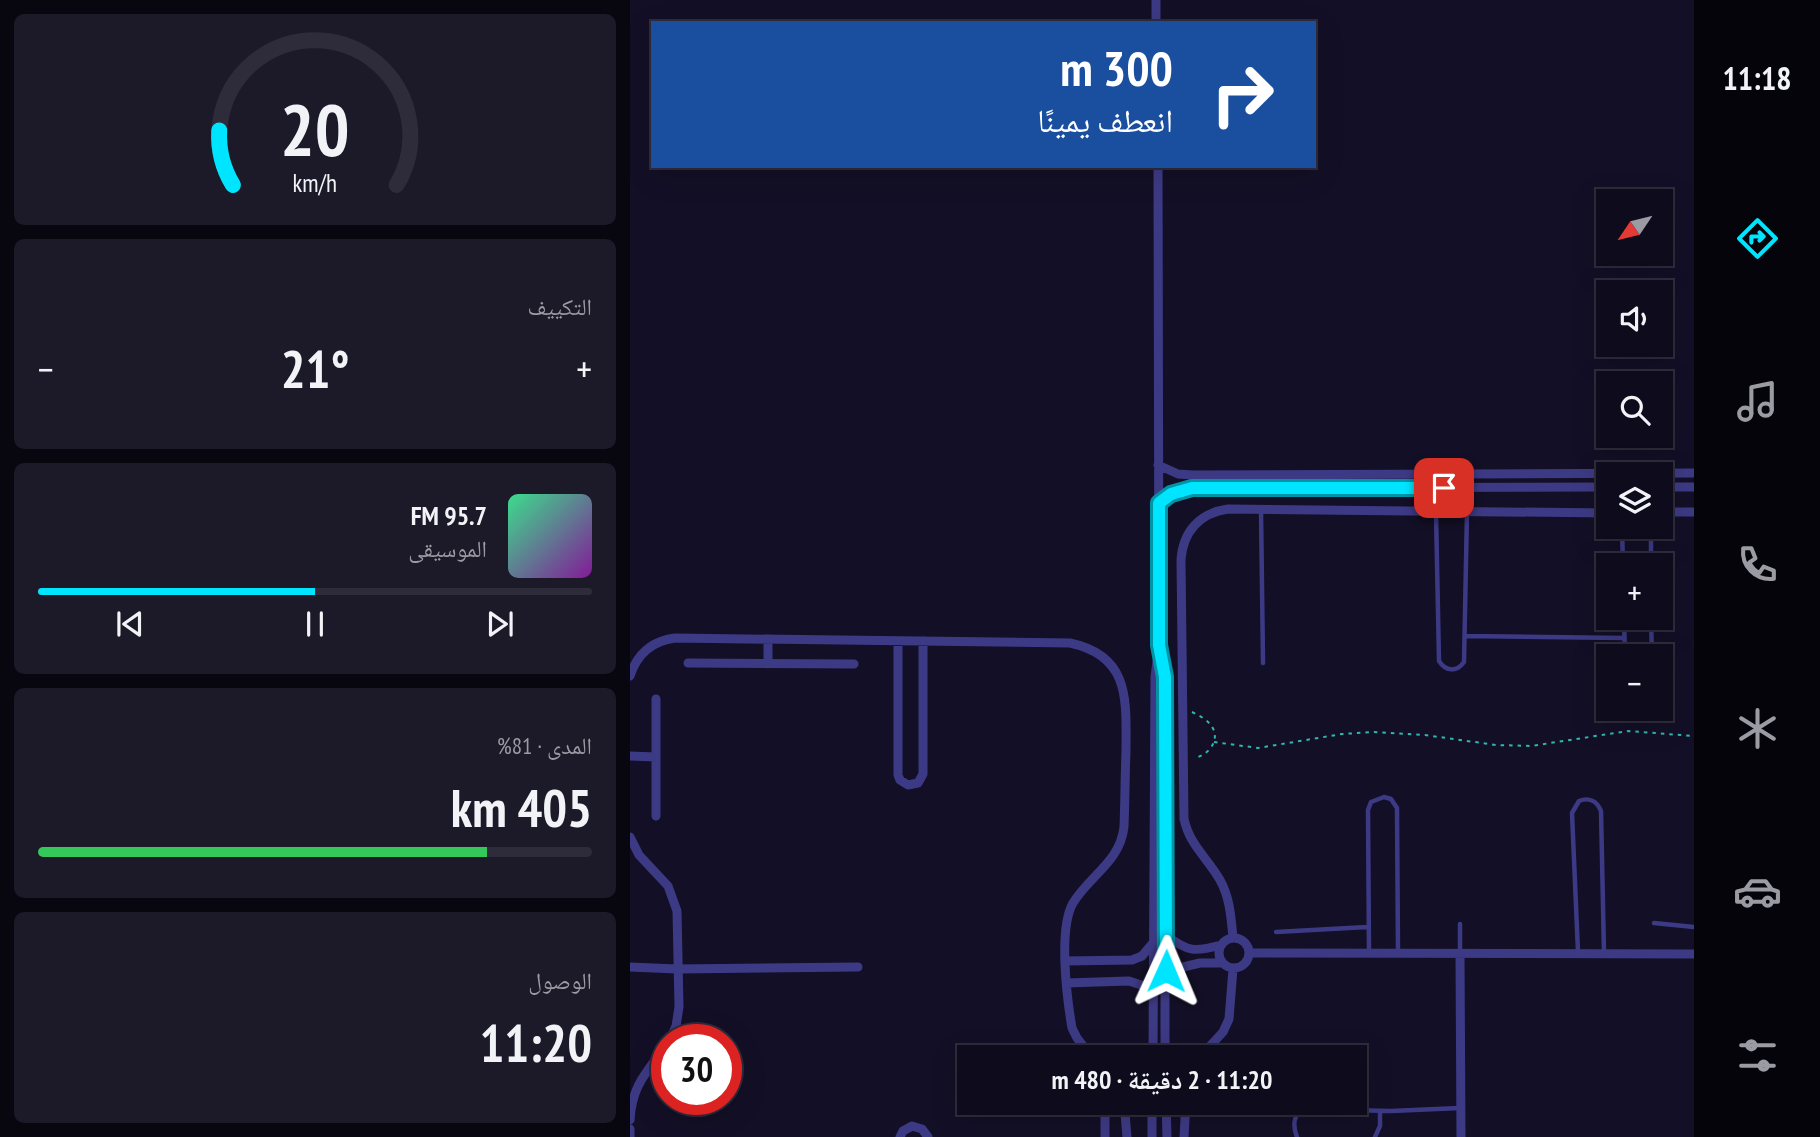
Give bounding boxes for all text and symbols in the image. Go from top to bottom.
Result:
text: 300 m [1060,36,1173,100]
icon: right [1197,49,1288,140]
text: 11:18 [1722,57,1792,99]
text: 20 [280,82,350,176]
text: انعطف يمينًا [1037,99,1173,141]
text: km/h [293,167,337,199]
north arrow [1596,189,1673,266]
map controls [1596,189,1673,721]
icon: directions [1733,214,1782,263]
button: sound [1596,280,1673,357]
text: التكييف [527,292,592,321]
text: 21° [281,335,349,402]
text: − [38,344,54,393]
text: + [576,344,592,393]
button: search [1596,371,1673,448]
icon: music [1733,377,1782,426]
pin [1414,458,1474,518]
button: layers [1596,462,1673,539]
icon: arrive [1425,469,1463,507]
text: 95.7 FM [411,499,487,532]
text: الموسيقى [408,534,487,563]
icon: phone [1733,540,1782,589]
button: + [1596,553,1673,630]
icon: previous [111,605,149,643]
icon: pause [296,605,334,643]
icon: next [481,605,519,643]
button: − [1596,644,1673,721]
icon: climate [1733,704,1782,753]
text: المدى · 81% [497,731,592,760]
text: 405 km [451,774,592,841]
icon: car [1733,867,1782,916]
position arrow [1129,934,1203,1008]
text: الوصول [528,966,592,995]
text: 11:20 [480,1009,592,1076]
speed limit sign: 30 [651,1024,742,1115]
icon: filters [1733,1031,1782,1080]
text: 11:20 · 2 دقيقة · 480 m [1052,1063,1272,1096]

